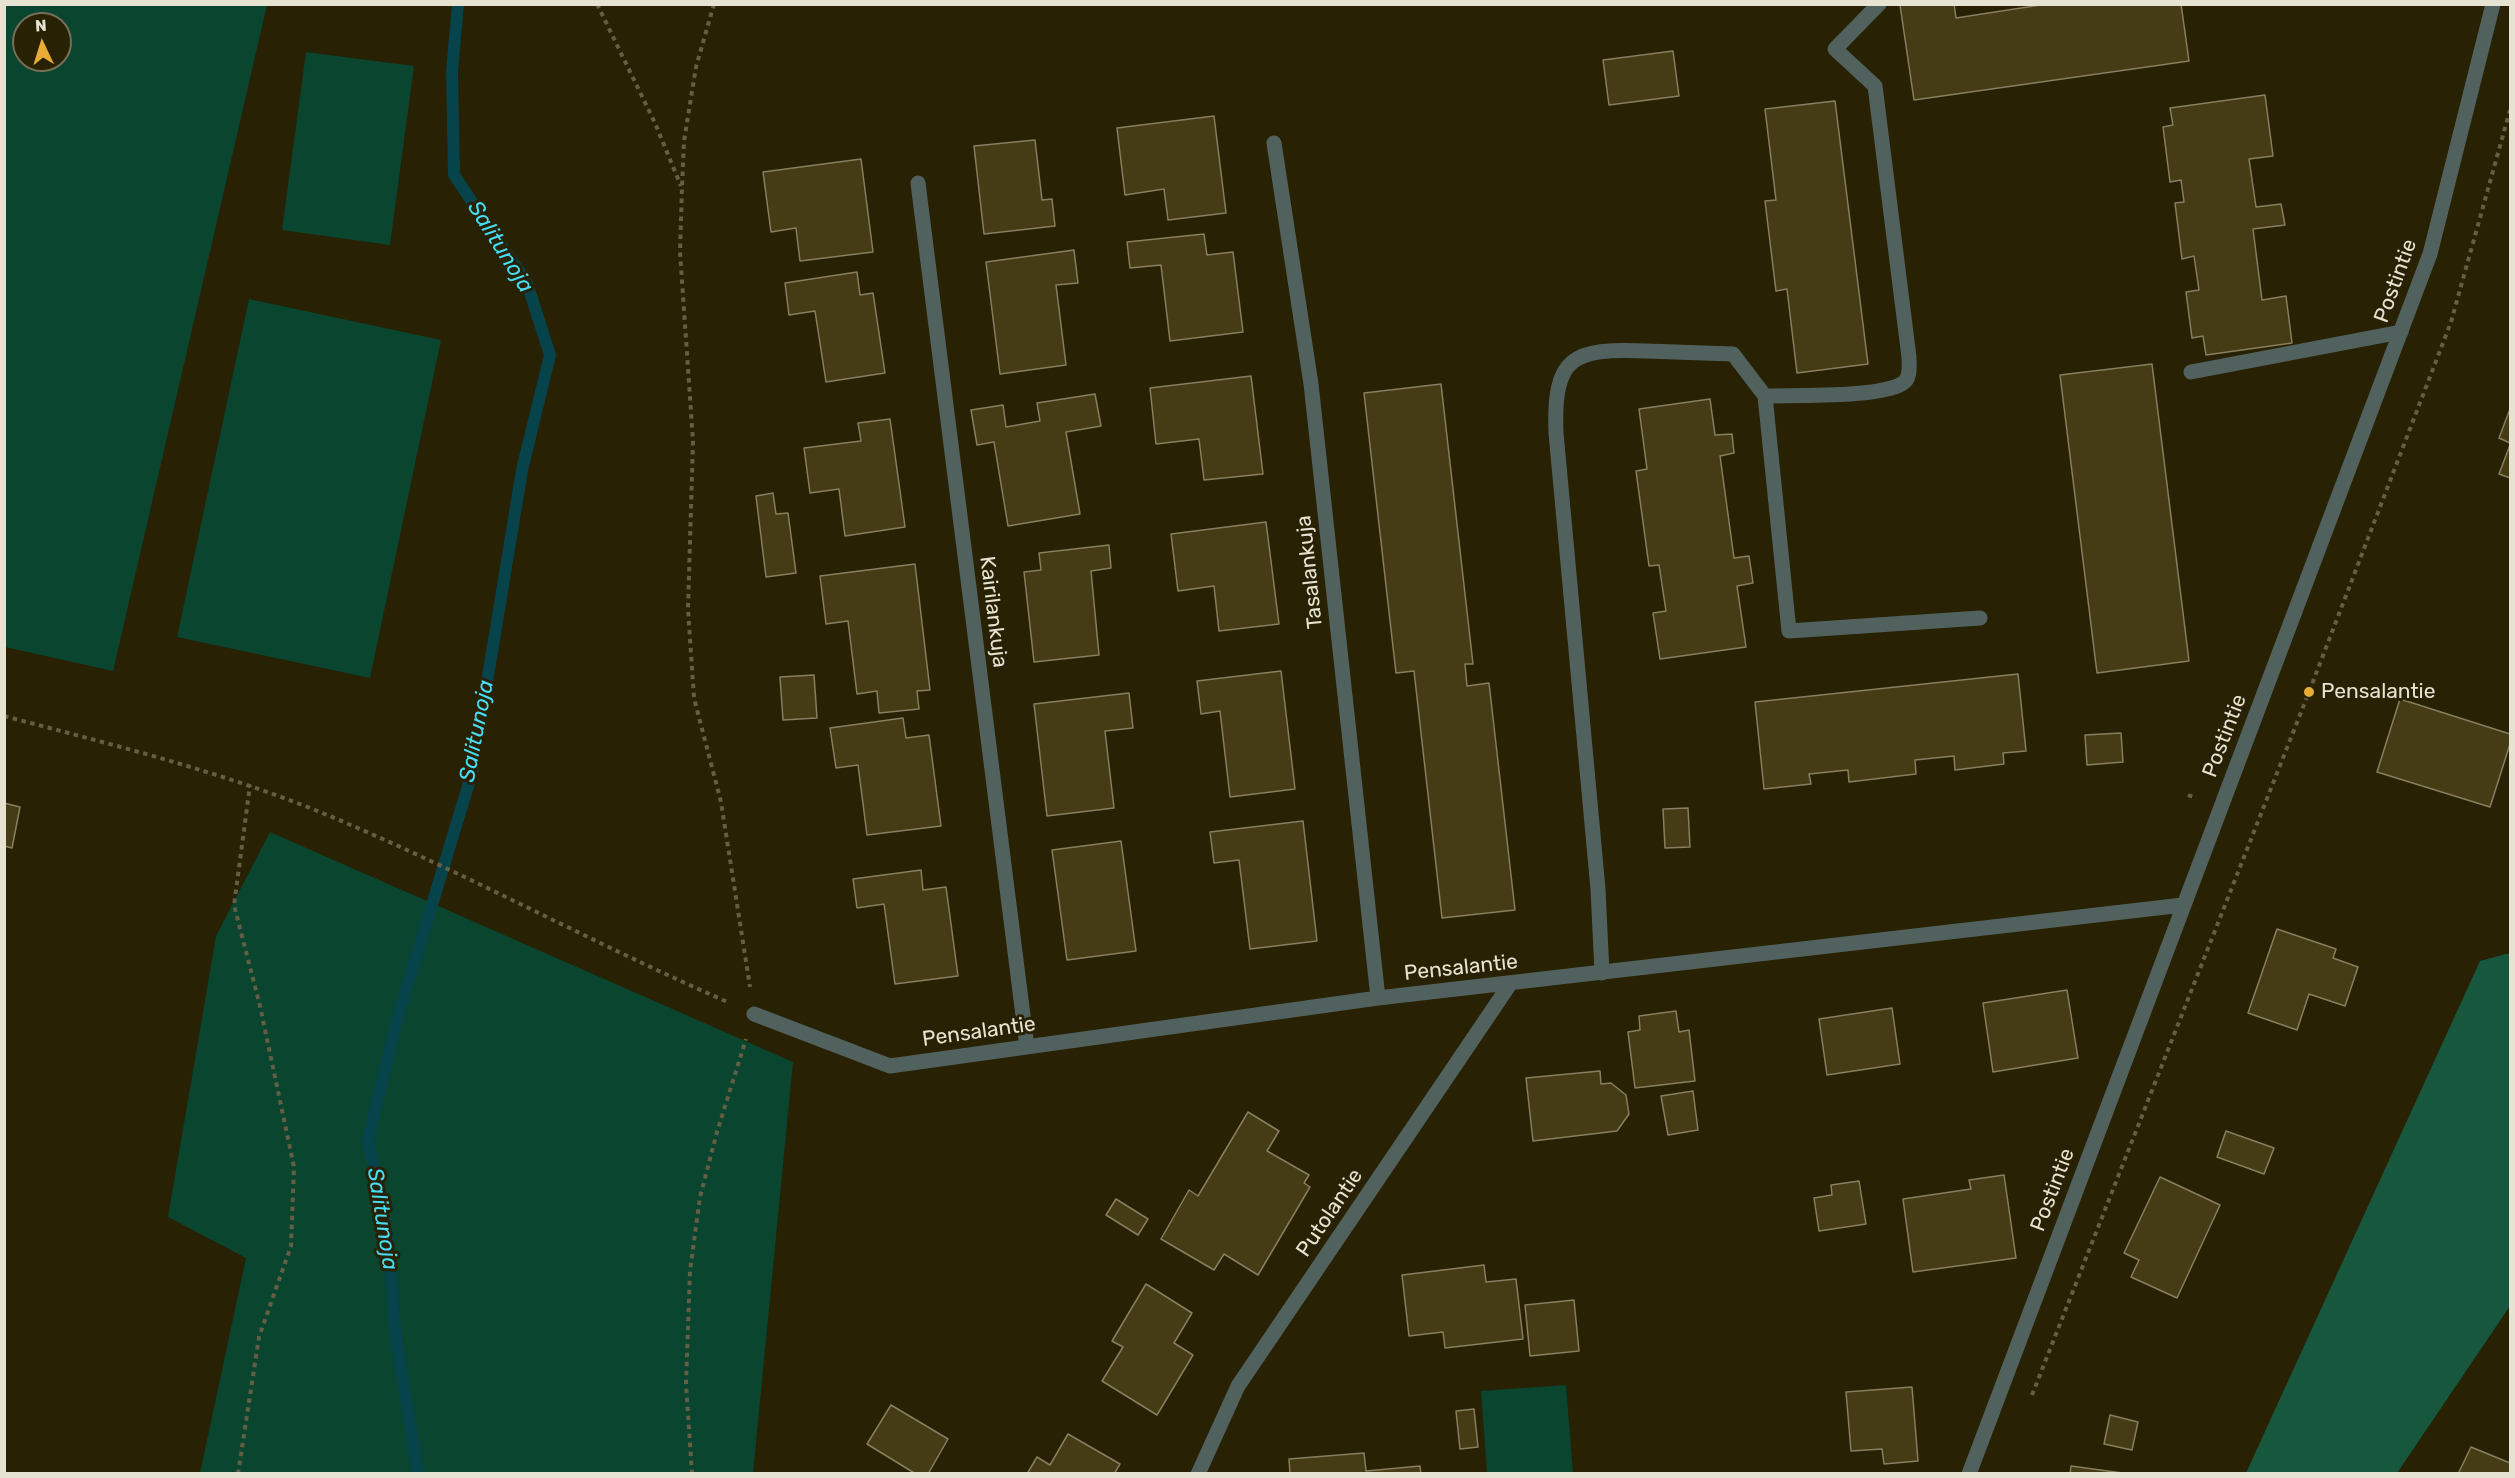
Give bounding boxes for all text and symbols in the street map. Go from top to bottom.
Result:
north arrow [12,12,72,72]
text: N [34,16,47,35]
water label: Salitunoja [461,196,539,298]
street label: Postintie [2369,236,2423,326]
street label: Tasalankuja [1292,514,1328,630]
street label: Kairilankuja [974,555,1012,669]
water label: Salitunoja [454,678,500,784]
place label: Pensalantie [2321,679,2435,705]
marker: Pensalantie [2302,685,2316,699]
street label: Postintie [2198,691,2252,781]
street label: Pensalantie [1403,949,1519,987]
street label: Pensalantie [921,1012,1037,1052]
street label: Postintie [2026,1145,2080,1235]
street label: Putolantie [1291,1164,1369,1262]
water label: Salitunoja [361,1166,403,1272]

